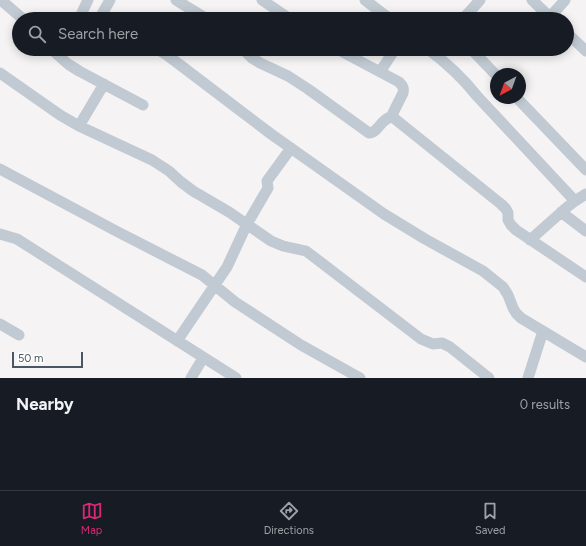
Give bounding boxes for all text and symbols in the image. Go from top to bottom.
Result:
search box [12,12,574,56]
icon: search [26,23,48,45]
text: Search here [58,25,138,43]
north arrow [490,68,526,104]
scale bar [12,350,83,369]
text: 50 m [18,352,43,365]
text: Nearby [16,394,74,414]
text: 0 results [520,397,570,412]
tab: Map [81,500,103,537]
tab: Directions [264,500,314,537]
tab: Saved [475,500,505,537]

